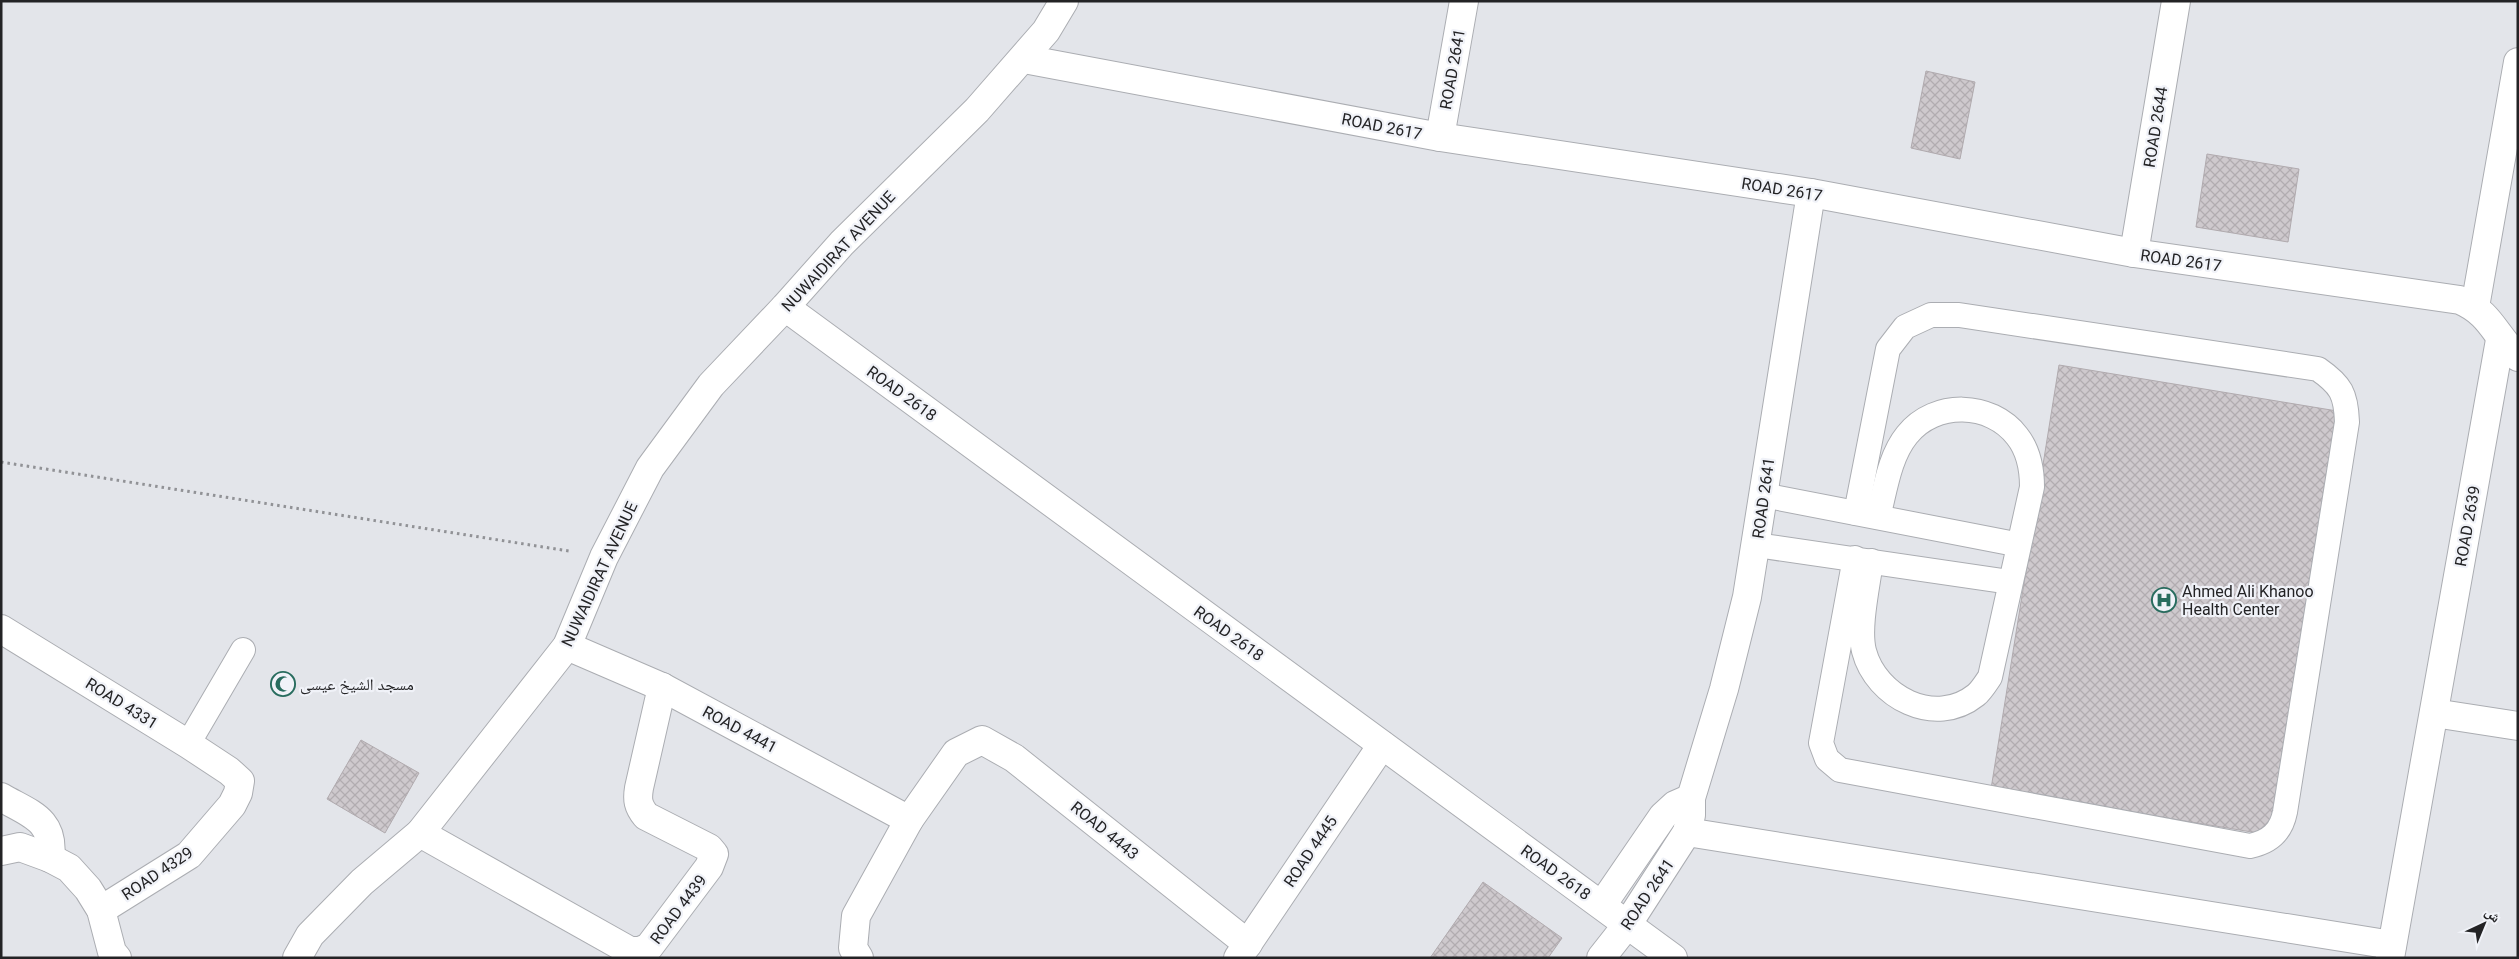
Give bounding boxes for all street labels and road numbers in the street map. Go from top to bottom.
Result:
street label: ROAD 2641 [1436,27,1469,111]
street label: ROAD 2644 [2140,85,2171,169]
street label: ROAD 2617 [1340,109,1424,144]
street label: ROAD 2617 [1740,174,1824,205]
street label: NUWAIDIRAT AVENUE [778,187,899,315]
street label: ROAD 2617 [2139,245,2223,276]
street label: ROAD 2618 [863,362,940,425]
street label: ROAD 2641 [1748,456,1779,540]
street label: ROAD 2639 [2451,484,2484,568]
street label: NUWAIDIRAT AVENUE [558,499,641,650]
street label: ROAD 2618 [1190,602,1267,665]
street label: ROAD 4331 [82,674,161,733]
street label: ROAD 4441 [699,702,780,757]
street label: ROAD 4443 [1067,797,1142,863]
street label: ROAD 4445 [1280,812,1341,890]
street label: ROAD 2618 [1517,841,1594,904]
street label: ROAD 4329 [118,843,196,904]
street label: ROAD 2641 [1617,855,1678,933]
street label: ROAD 4439 [646,871,711,948]

